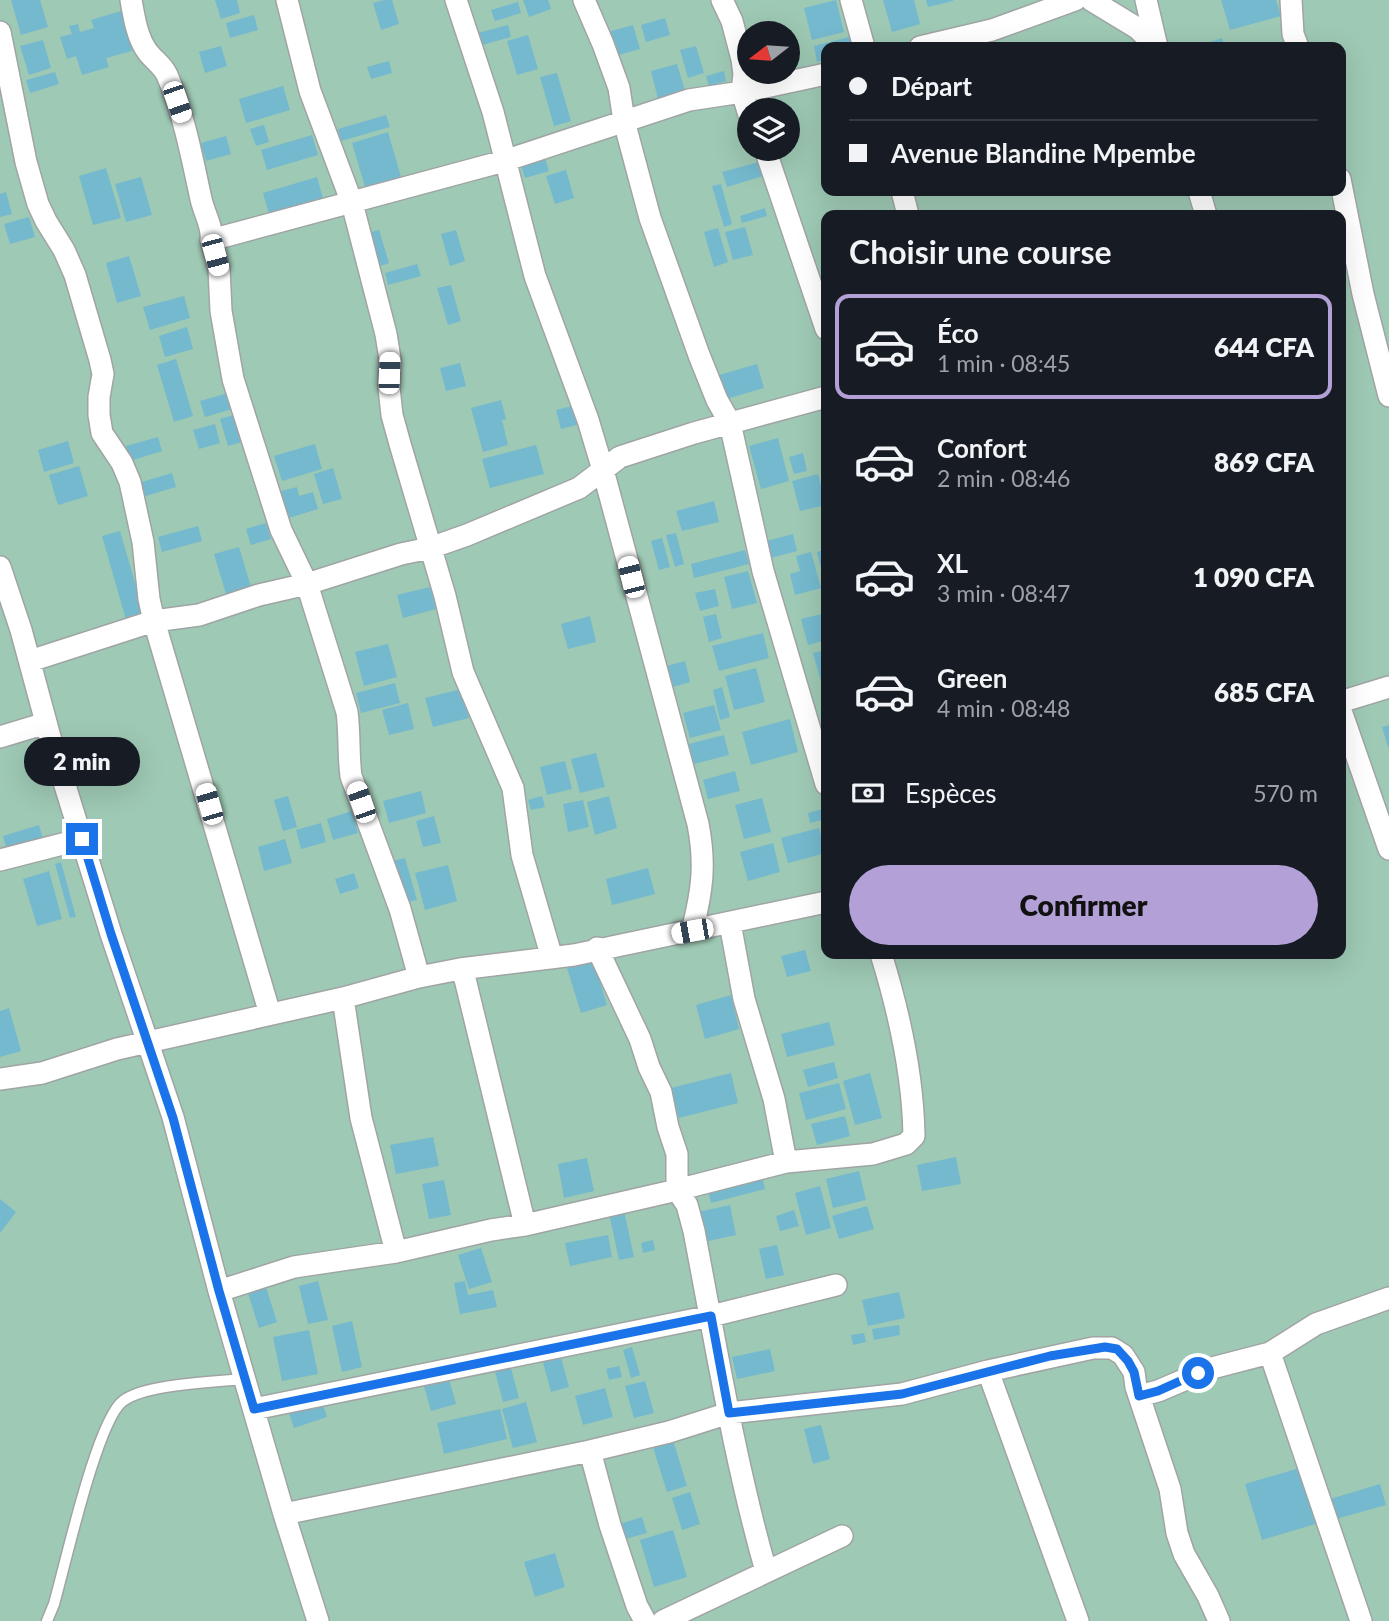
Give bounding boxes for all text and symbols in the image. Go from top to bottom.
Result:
north arrow [737,21,800,84]
map controls [737,21,800,161]
text: Départ [891,70,972,102]
car [161,79,194,125]
button: layers [737,98,800,161]
text: Avenue Blandine Mpembe [891,137,1196,169]
car [200,232,231,278]
text: Choisir une course [849,232,1112,271]
icon: car [853,315,916,378]
text: Éco [937,317,979,349]
text: 644 CFA [1214,331,1314,363]
text: 1 min · 08:45 [937,349,1070,377]
car [378,352,401,394]
icon: car [853,430,916,493]
text: Confort [937,432,1027,464]
text: 869 CFA [1214,446,1314,478]
text: 2 min · 08:46 [937,464,1070,492]
icon: car [853,545,916,608]
text: XL [937,547,968,579]
car [616,554,647,600]
text: 1 090 CFA [1193,561,1314,593]
text: 3 min · 08:47 [937,579,1070,607]
icon: car [853,660,916,723]
text: Green [937,662,1007,694]
text: 685 CFA [1214,676,1314,708]
text: 4 min · 08:48 [937,694,1070,722]
callout: 2 min [24,738,140,786]
text: 2 min [53,747,111,775]
icon: cash [849,774,887,812]
text: Espèces [905,777,997,809]
car [345,779,378,825]
text: 570 m [1253,779,1318,807]
car [194,781,225,827]
route end [66,823,98,855]
button: Confirmer [849,865,1318,945]
car [670,917,715,945]
route start [1182,1357,1214,1389]

